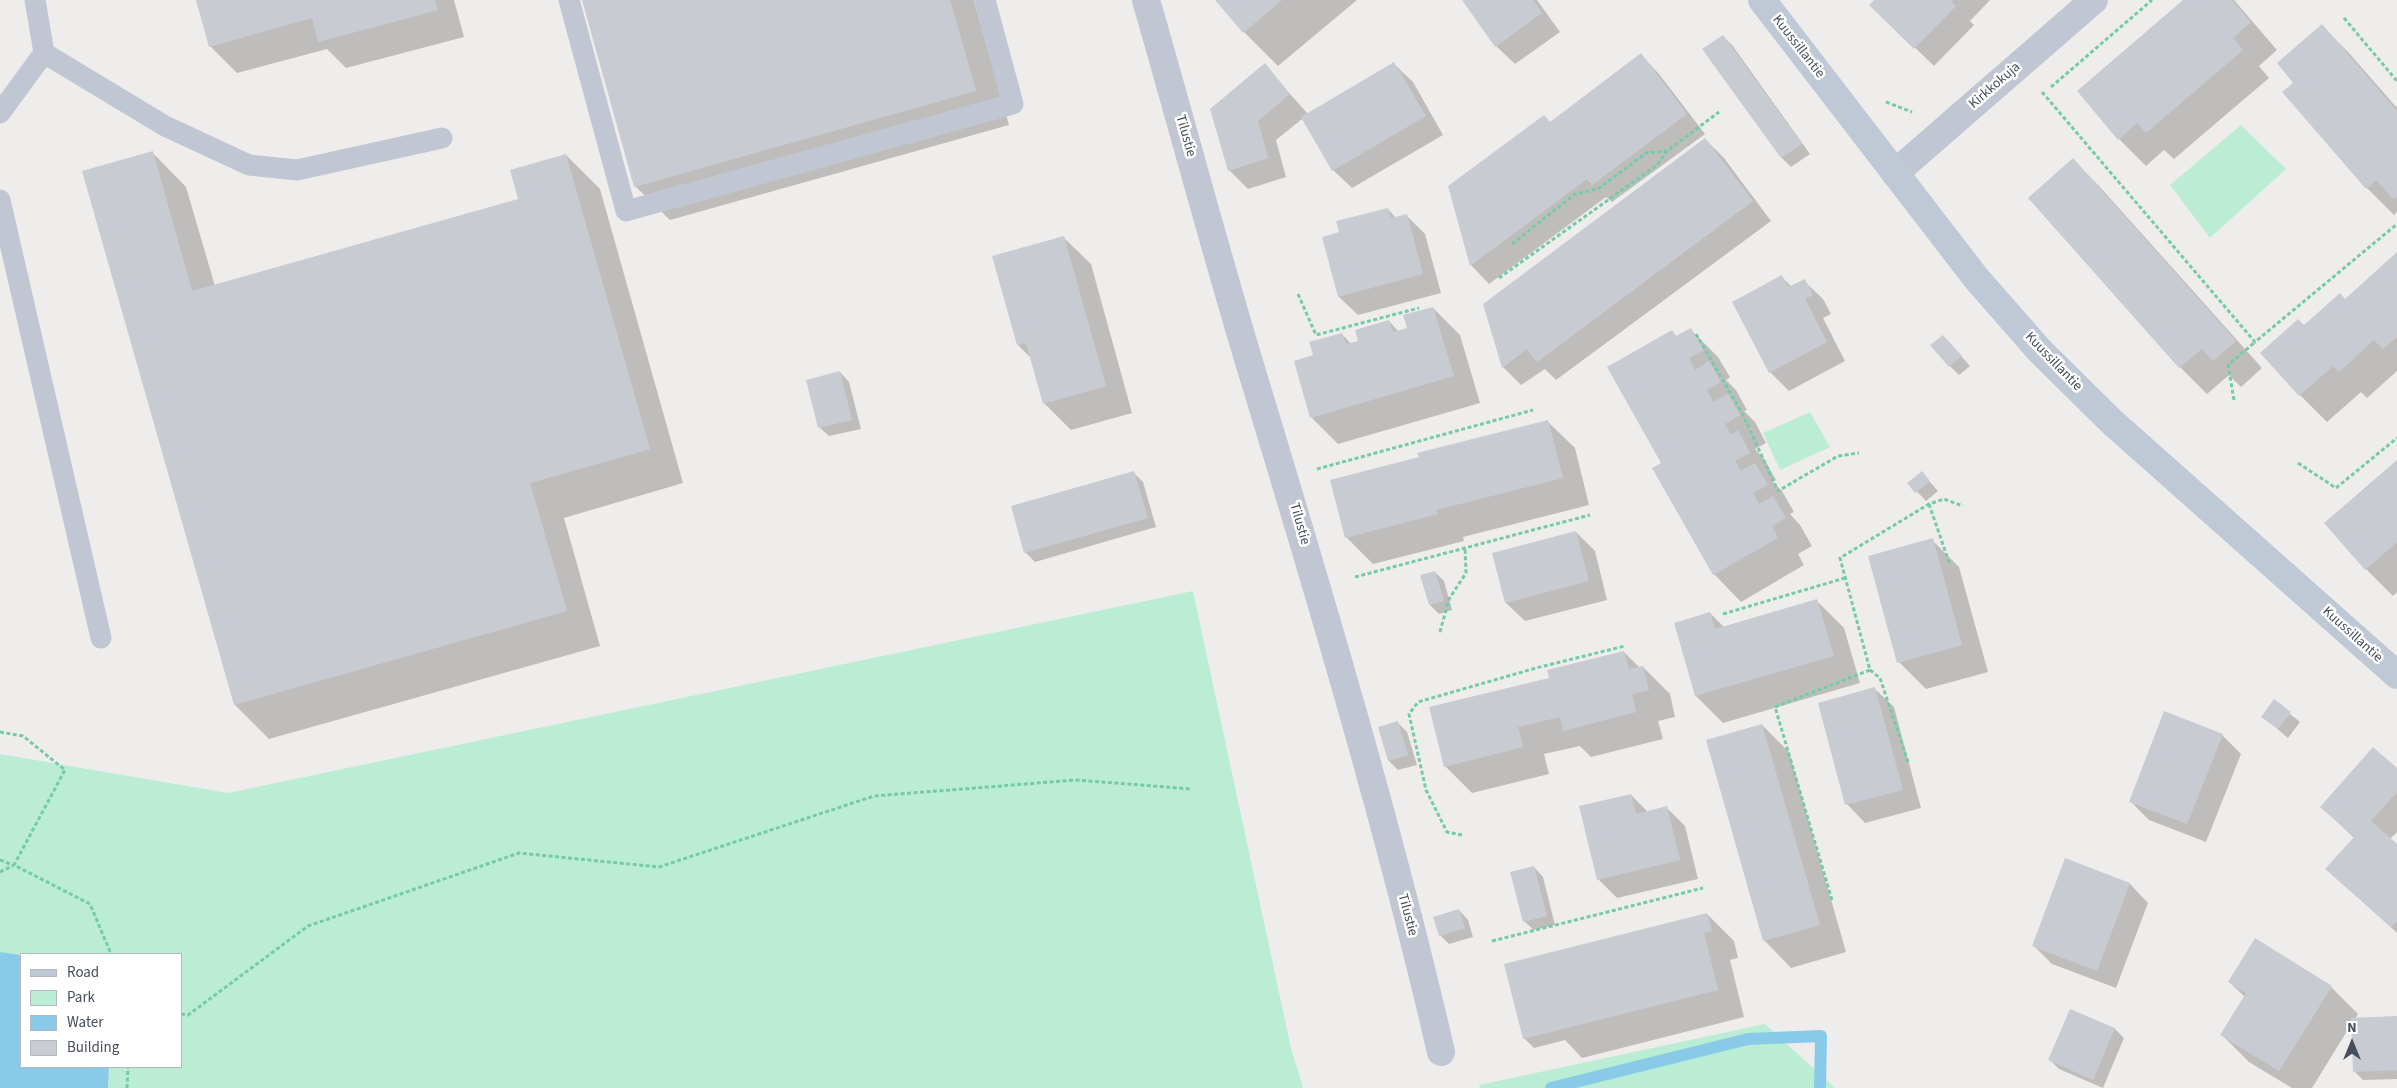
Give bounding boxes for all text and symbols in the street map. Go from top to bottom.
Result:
street label: Kuussillantie [1768,12,1828,82]
street label: Kirkkokuja [1966,59,2024,113]
street label: Tilustie [1171,113,1199,159]
street label: Kuussillantie [2021,329,2085,395]
street label: Tilustie [1285,501,1313,547]
street label: Kuussillantie [2318,604,2386,666]
street label: Tilustie [1393,892,1421,938]
legend [20,953,182,1068]
text: Road [67,962,99,983]
text: Park [67,987,95,1008]
text: Water [67,1012,103,1033]
north arrow [2327,1018,2377,1068]
text: N [2347,1018,2357,1038]
text: Building [67,1037,119,1058]

